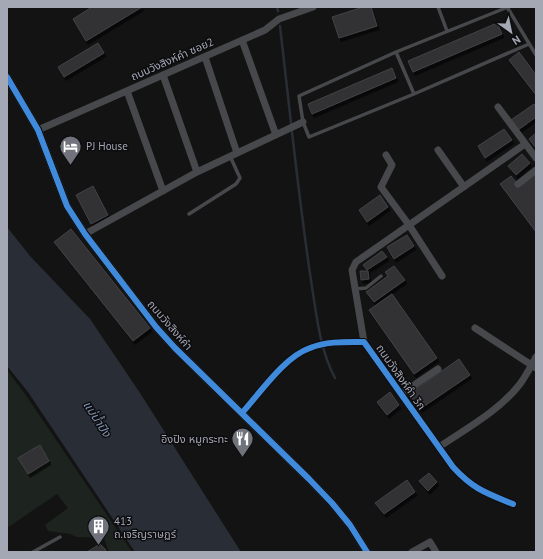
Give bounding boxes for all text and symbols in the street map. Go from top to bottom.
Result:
north arrow [491,12,531,52]
text: N [510,33,523,48]
street label: ถนนวังสิงห์คำ ซอย2 [128,34,216,84]
hotel icon: PJ House [57,133,83,166]
place label: PJ House [86,139,128,153]
street label: ถนนวังสิงห์คำ [145,297,195,353]
street label: ถนนวังสิงห์คำ 3ก [373,342,429,412]
water label: แม่น้ำปิง [80,397,116,440]
restaurant icon: อิงปิง หมูกระทะ [230,426,256,459]
place label: อิงปิง หมูกระทะ [161,432,228,446]
building icon: 413 ถ.เจริญราษฏร์ [86,514,112,547]
place label: 413 ถ.เจริญราษฏร์ [114,514,177,541]

